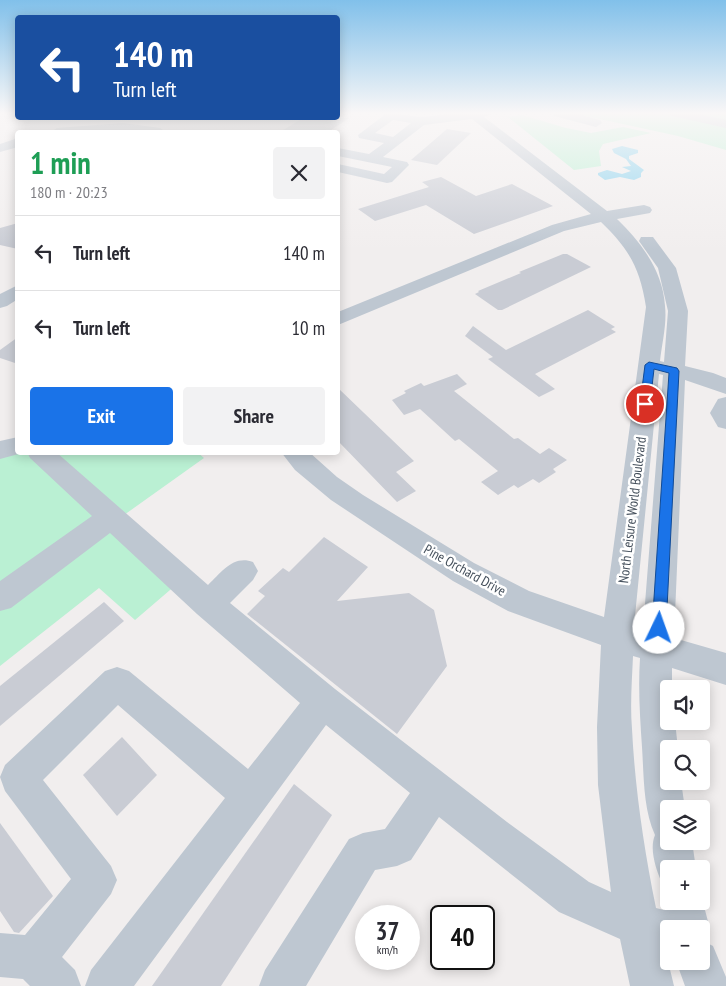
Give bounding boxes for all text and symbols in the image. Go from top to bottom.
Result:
text: 140 m [113,31,194,77]
icon: left [30,35,95,100]
text: Turn left [113,75,177,103]
text: 1 min [30,143,91,182]
button: close [273,147,325,199]
text: 180 m · 20:23 [30,182,108,202]
icon: left [30,239,58,267]
text: Turn left [73,241,130,265]
text: 140 m [283,241,325,265]
icon: left [30,314,58,342]
text: Turn left [73,316,130,340]
text: 10 m [292,316,325,340]
pin [624,383,666,425]
button: Exit [30,387,173,445]
button: Share [183,387,325,445]
icon: arrive [631,390,659,418]
street label: North Leisure World Boulevard [614,436,650,584]
street label: Pine Orchard Drive [421,540,509,600]
position arrow [632,601,684,653]
map controls [660,680,710,970]
button: sound [660,680,710,730]
button: search [660,740,710,790]
button: layers [660,800,710,850]
button: + [660,860,710,910]
speed limit sign: 40 [430,905,495,970]
text: 37 [376,915,399,947]
button: − [660,920,710,970]
text: km/h [377,942,398,957]

